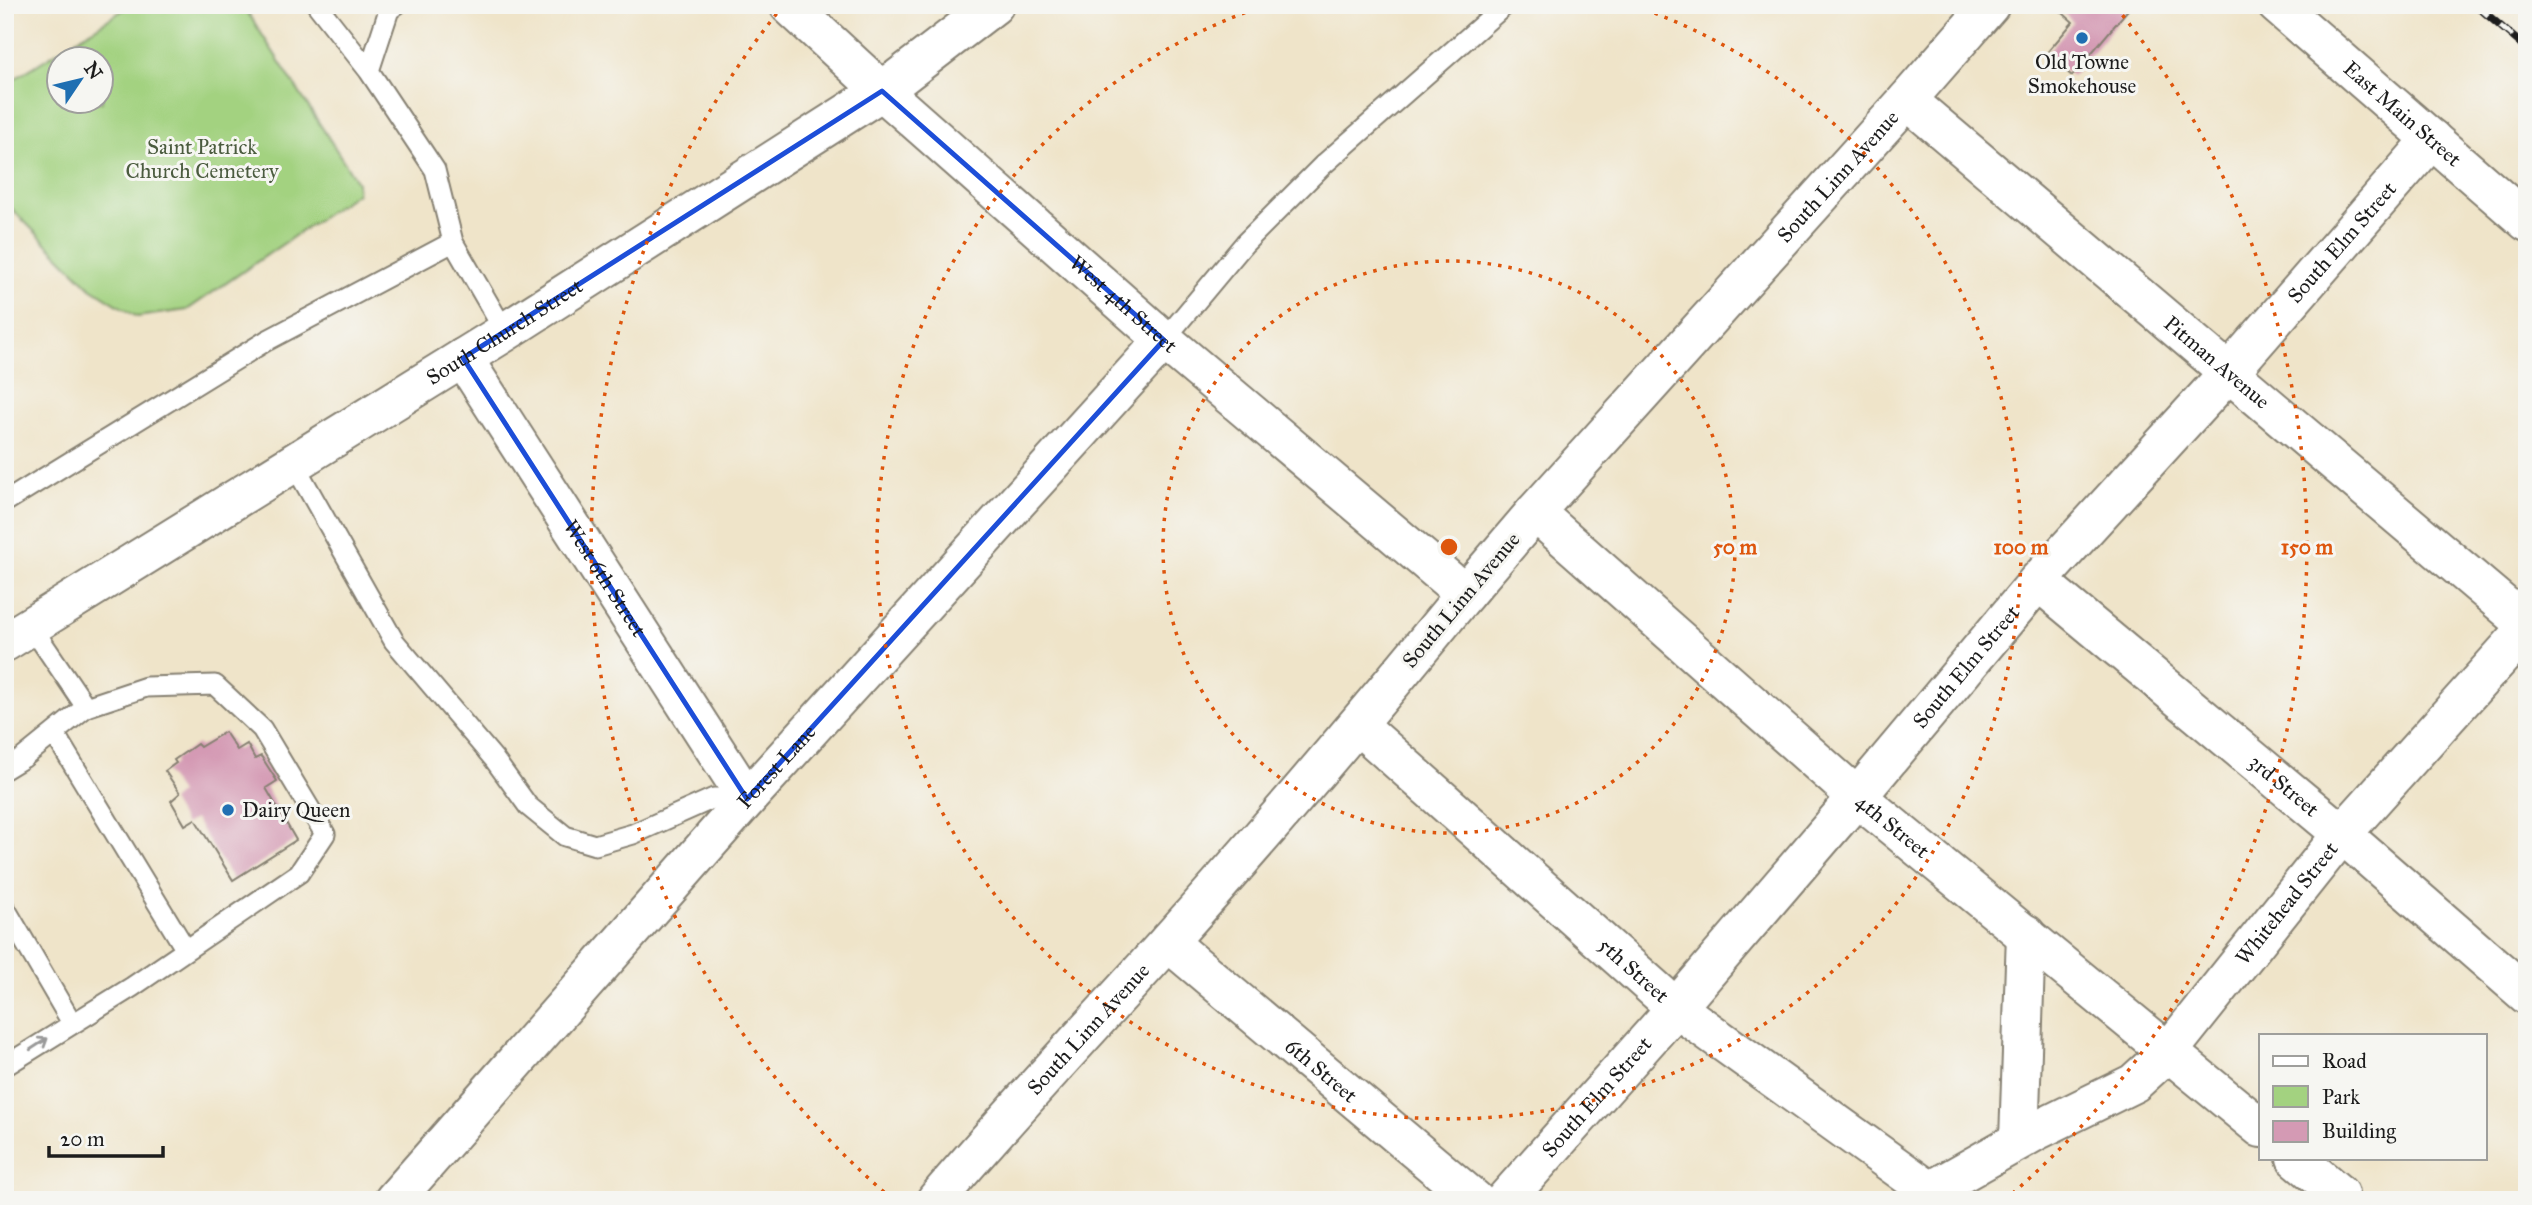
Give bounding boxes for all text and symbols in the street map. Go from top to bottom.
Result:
marker: Old Towne Smokehouse [2074,30,2090,46]
north arrow [46,46,116,116]
place label: Old Towne Smokehouse [2028,49,2136,99]
street label: East Main Street [2338,55,2467,173]
text: N [79,57,108,84]
street label: South Linn Avenue [1772,105,1905,248]
park label: Saint Patrick Church Cemetery [125,134,280,184]
street label: South Elm Street [2282,176,2402,309]
street label: West 4th Street [1064,250,1183,359]
street label: South Church Street [421,272,588,391]
street label: Pitman Avenue [2159,310,2275,415]
street label: West 6th Street [558,515,652,642]
street label: South Linn Avenue [1397,527,1526,673]
text: 50 m [1713,534,1757,560]
text: 100 m [1994,534,2049,560]
text: 150 m [2281,534,2333,560]
centre of rings [1437,535,1461,559]
street label: South Elm Street [1907,599,2026,734]
street label: Forest Lane [732,719,821,814]
street label: 3rd Street [2244,749,2325,823]
street label: 4th Street [1850,788,1935,864]
place label: Dairy Queen [242,797,350,823]
marker: Dairy Queen [220,802,236,818]
street label: Whitehead Street [2230,836,2344,970]
street label: 5th Street [1593,932,1675,1009]
street label: South Linn Avenue [1022,958,1155,1100]
street label: South Elm Street [1536,1031,1658,1163]
street label: 6th Street [1280,1033,1363,1109]
legend [2259,1034,2486,1160]
one-way arrow [29,1037,48,1052]
text: Road [2322,1048,2367,1074]
text: Park [2322,1084,2360,1110]
scale bar [49,1114,163,1158]
text: Building [2322,1118,2396,1144]
text: 20 m [60,1126,105,1152]

